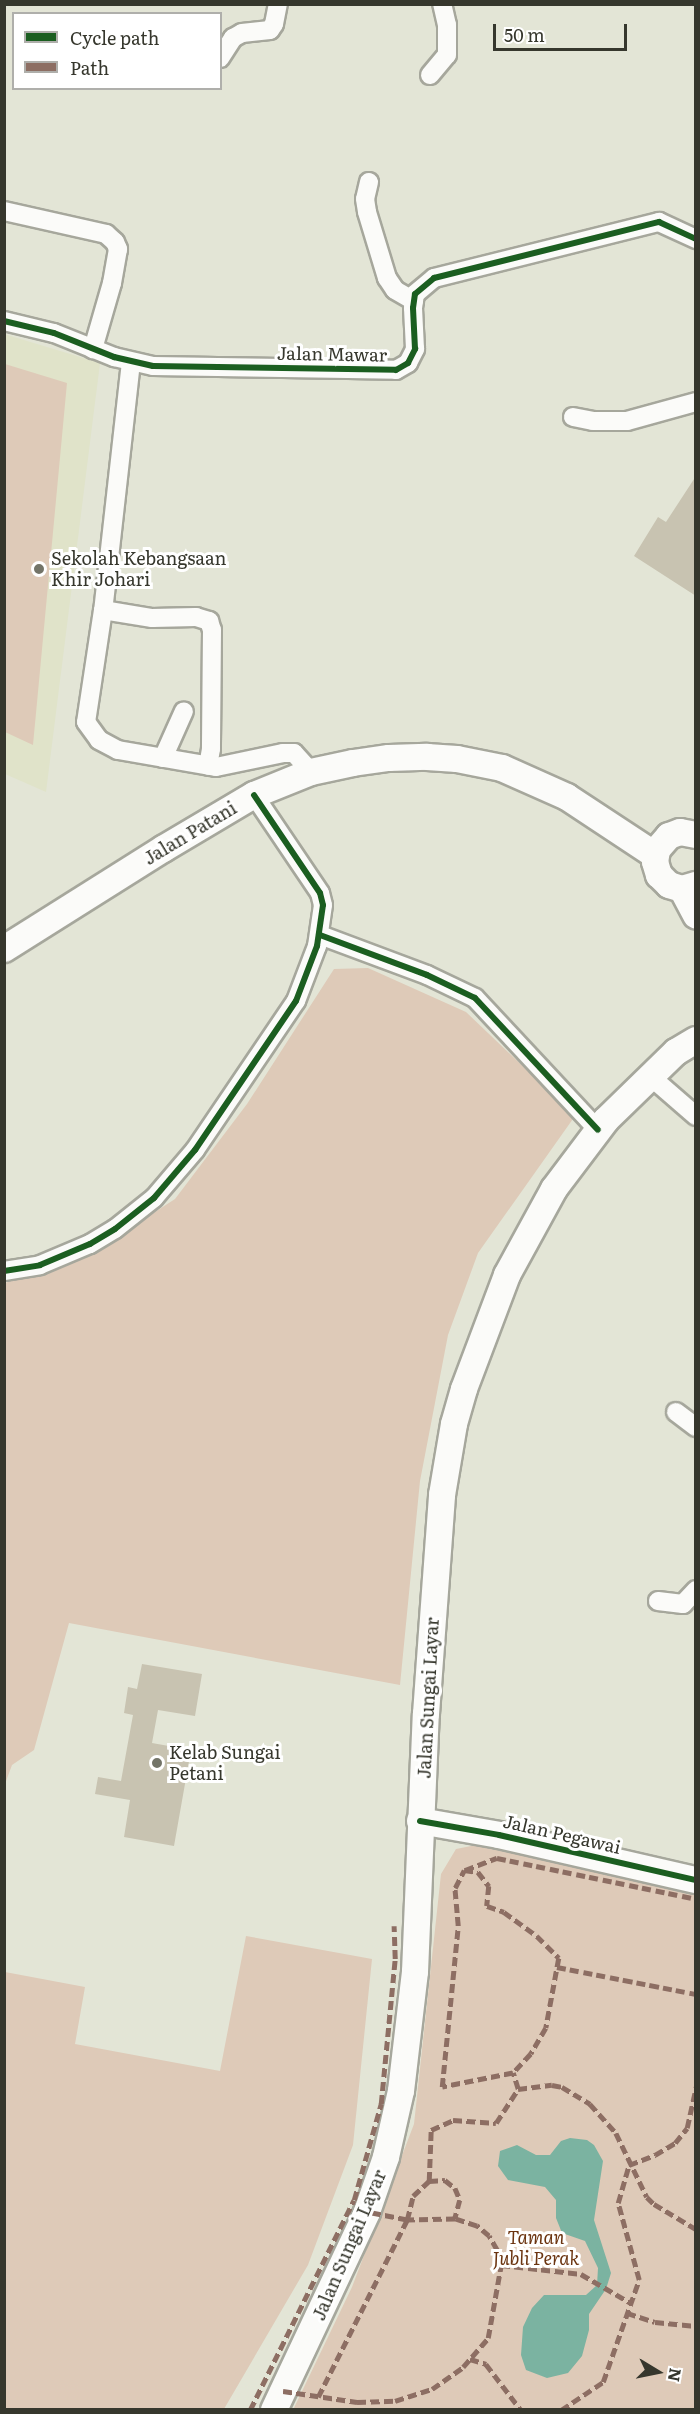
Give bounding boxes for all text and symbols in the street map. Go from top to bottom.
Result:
legend [12,12,222,90]
scale bar [496,12,630,50]
text: 50 m [504,21,545,48]
text: Cycle path [70,24,159,51]
text: Path [70,54,109,81]
street label: Jalan Mawar [277,342,387,366]
place label: Sekolah Kebangsaan Khir Johari [51,548,226,590]
marker: Sekolah Kebangsaan Khir Johari [32,562,46,576]
street label: Jalan Patani [140,797,240,869]
street label: Jalan Sungai Layar [413,1617,443,1779]
place label: Kelab Sungai Petani [169,1742,280,1784]
marker: Kelab Sungai Petani [150,1756,164,1770]
street label: Jalan Pegawai [501,1810,623,1858]
street label: Jalan Sungai Layar [308,2166,390,2324]
park label: Taman Jubli Perak [493,2227,579,2270]
north arrow [628,2342,688,2402]
text: N [663,2366,689,2384]

